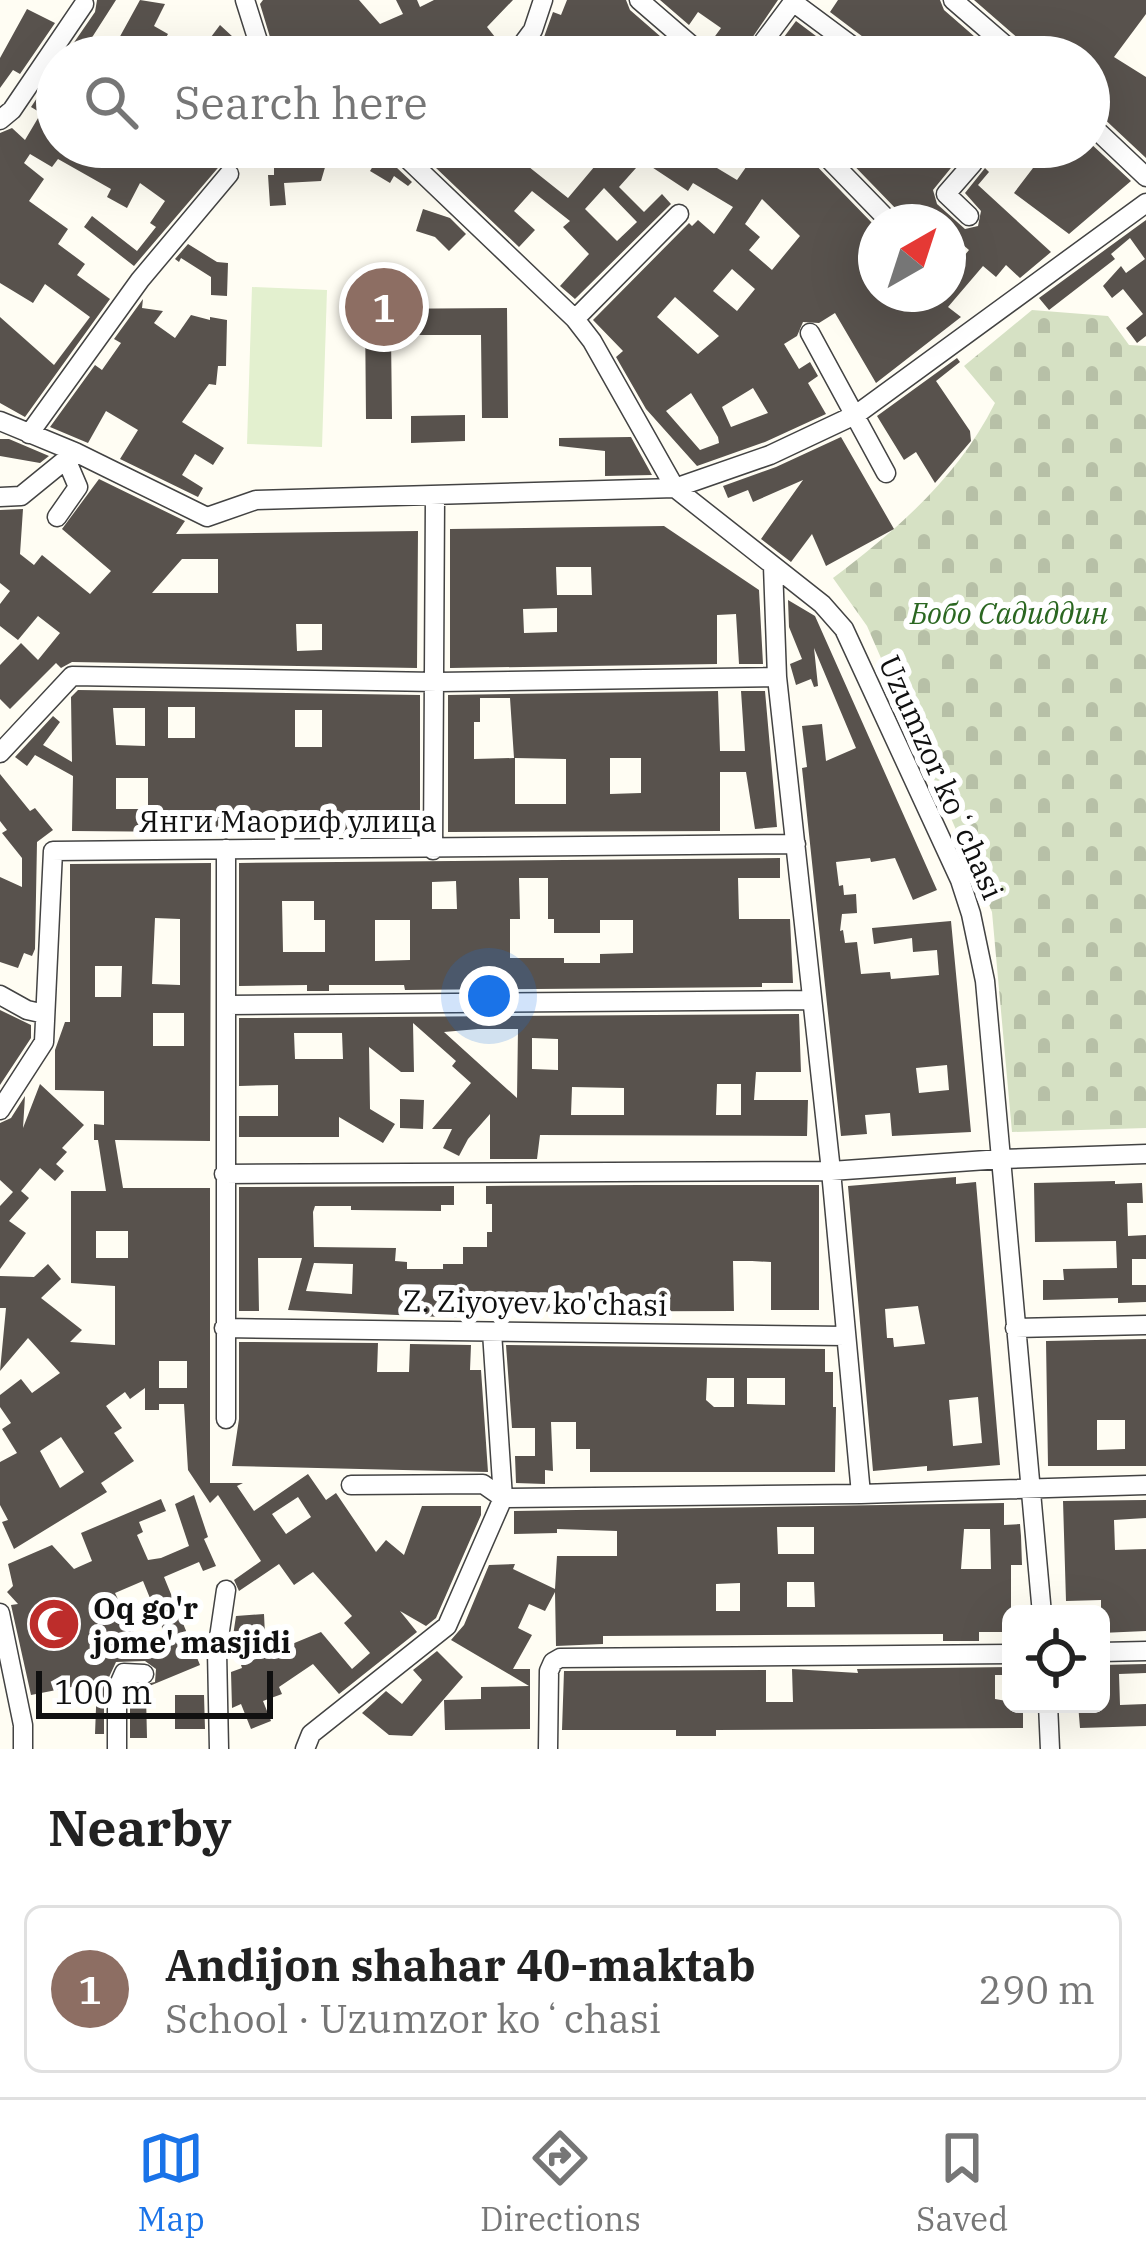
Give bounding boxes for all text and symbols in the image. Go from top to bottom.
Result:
search box [36,36,1110,168]
icon: search [78,69,144,135]
text: Search here [174,73,428,131]
north arrow [858,204,966,312]
pin: 1 [345,262,423,352]
park label: Бобо Садиддин [909,593,1108,632]
street label: Uzumzor koʻchasi [871,649,1013,905]
street label: Янги Маориф улица [139,801,437,840]
your location [459,966,519,1026]
street label: Z. Ziyoyev ko'chasi [402,1280,668,1324]
place label: Oq go'r jome' masjidi [90,1588,291,1661]
mosque icon: Oq go'r jome' masjidi [26,1596,82,1652]
map controls [1002,1605,1110,1713]
button: locate [1002,1605,1110,1713]
scale bar [36,1665,273,1718]
text: 100 m [54,1670,153,1713]
text: Nearby [48,1794,232,1860]
text: Andijon shahar 40-maktab [165,1935,756,1993]
text: 1 [78,1964,102,2015]
text: 290 m [979,1964,1095,2015]
text: School · Uzumzor koʻchasi [165,1993,661,2044]
tab: Map [138,2125,205,2240]
tab: Directions [480,2125,641,2240]
tab: Saved [916,2125,1008,2240]

